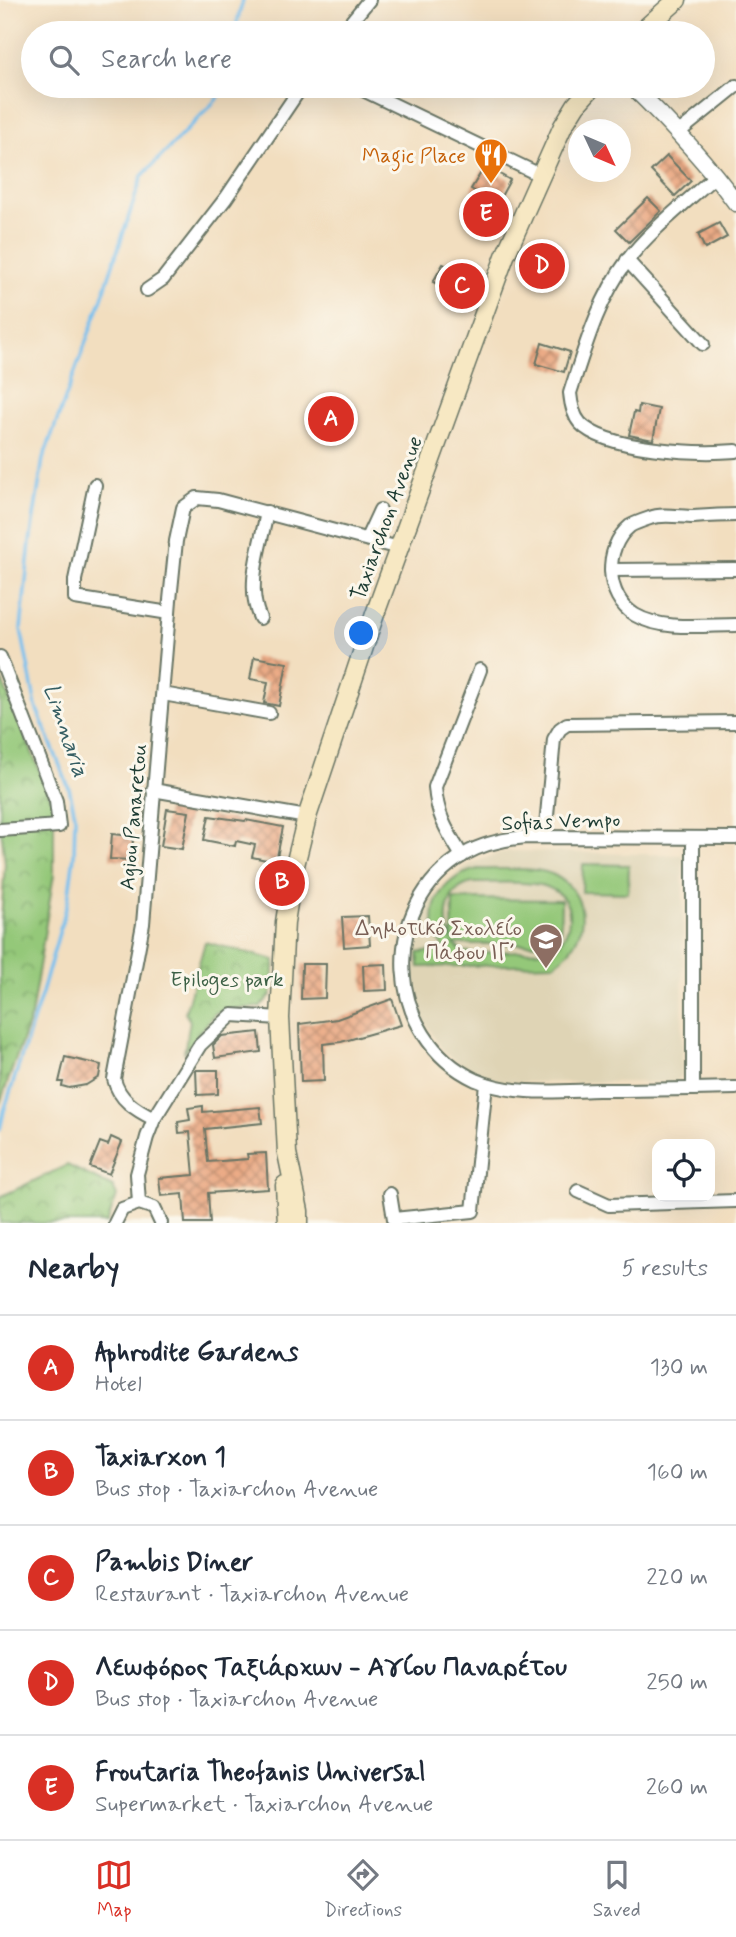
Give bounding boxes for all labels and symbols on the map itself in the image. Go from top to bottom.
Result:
north arrow [568,119,631,182]
restaurant icon: Magic Place [472,136,510,185]
place label: Magic Place [362,142,466,172]
pin: E [463,188,509,240]
pin: D [519,240,565,292]
pin: C [439,260,485,312]
pin: A [308,393,354,445]
street label: Taxiarchon Avenue [344,432,430,604]
your location [344,616,378,650]
water label: Limnaria [35,680,95,782]
street label: Agiou Panaretou [114,743,154,891]
street label: Sofias Vempo [501,806,621,838]
pin: B [259,857,305,909]
place label: Δημοτικό Σχολείο Πάφου ΙΓ΄ [355,915,522,967]
school or university icon: Δημοτικό Σχολείο Πάφου ΙΓ΄ [527,921,565,970]
park label: Epiloges park [170,966,284,995]

